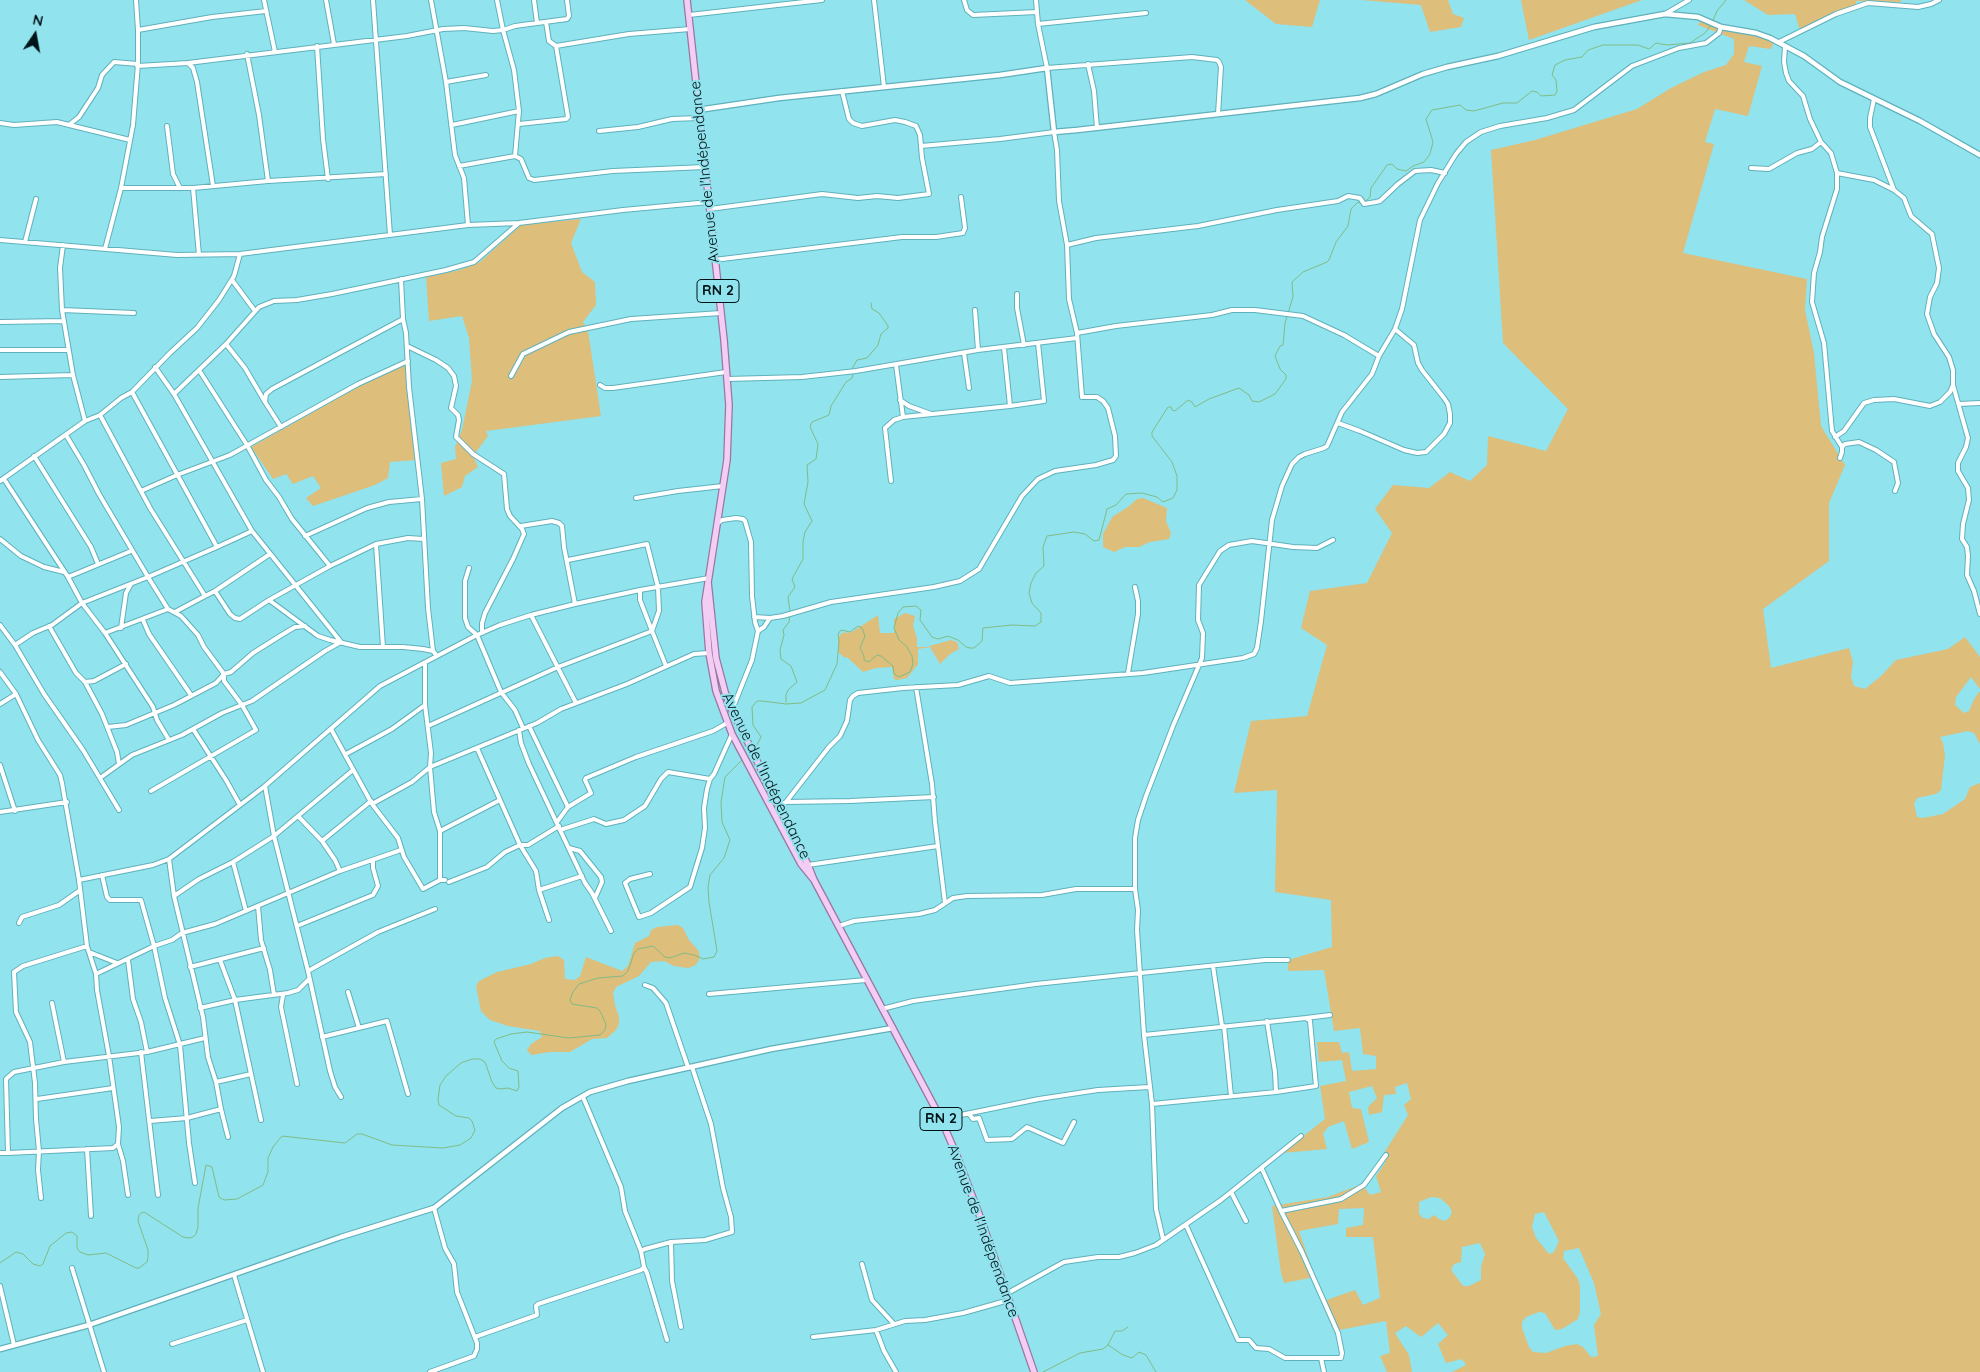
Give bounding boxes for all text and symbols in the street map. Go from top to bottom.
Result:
north arrow [10,10,60,60]
text: N [31,10,45,30]
street label: Avenue de l'Indépendance [686,80,724,264]
road number: RN 2 [697,280,739,302]
street label: Avenue de l'Indépendance [718,690,814,862]
road number: RN 2 [920,1108,962,1130]
street label: Avenue de l'Indépendance [943,1142,1023,1320]

